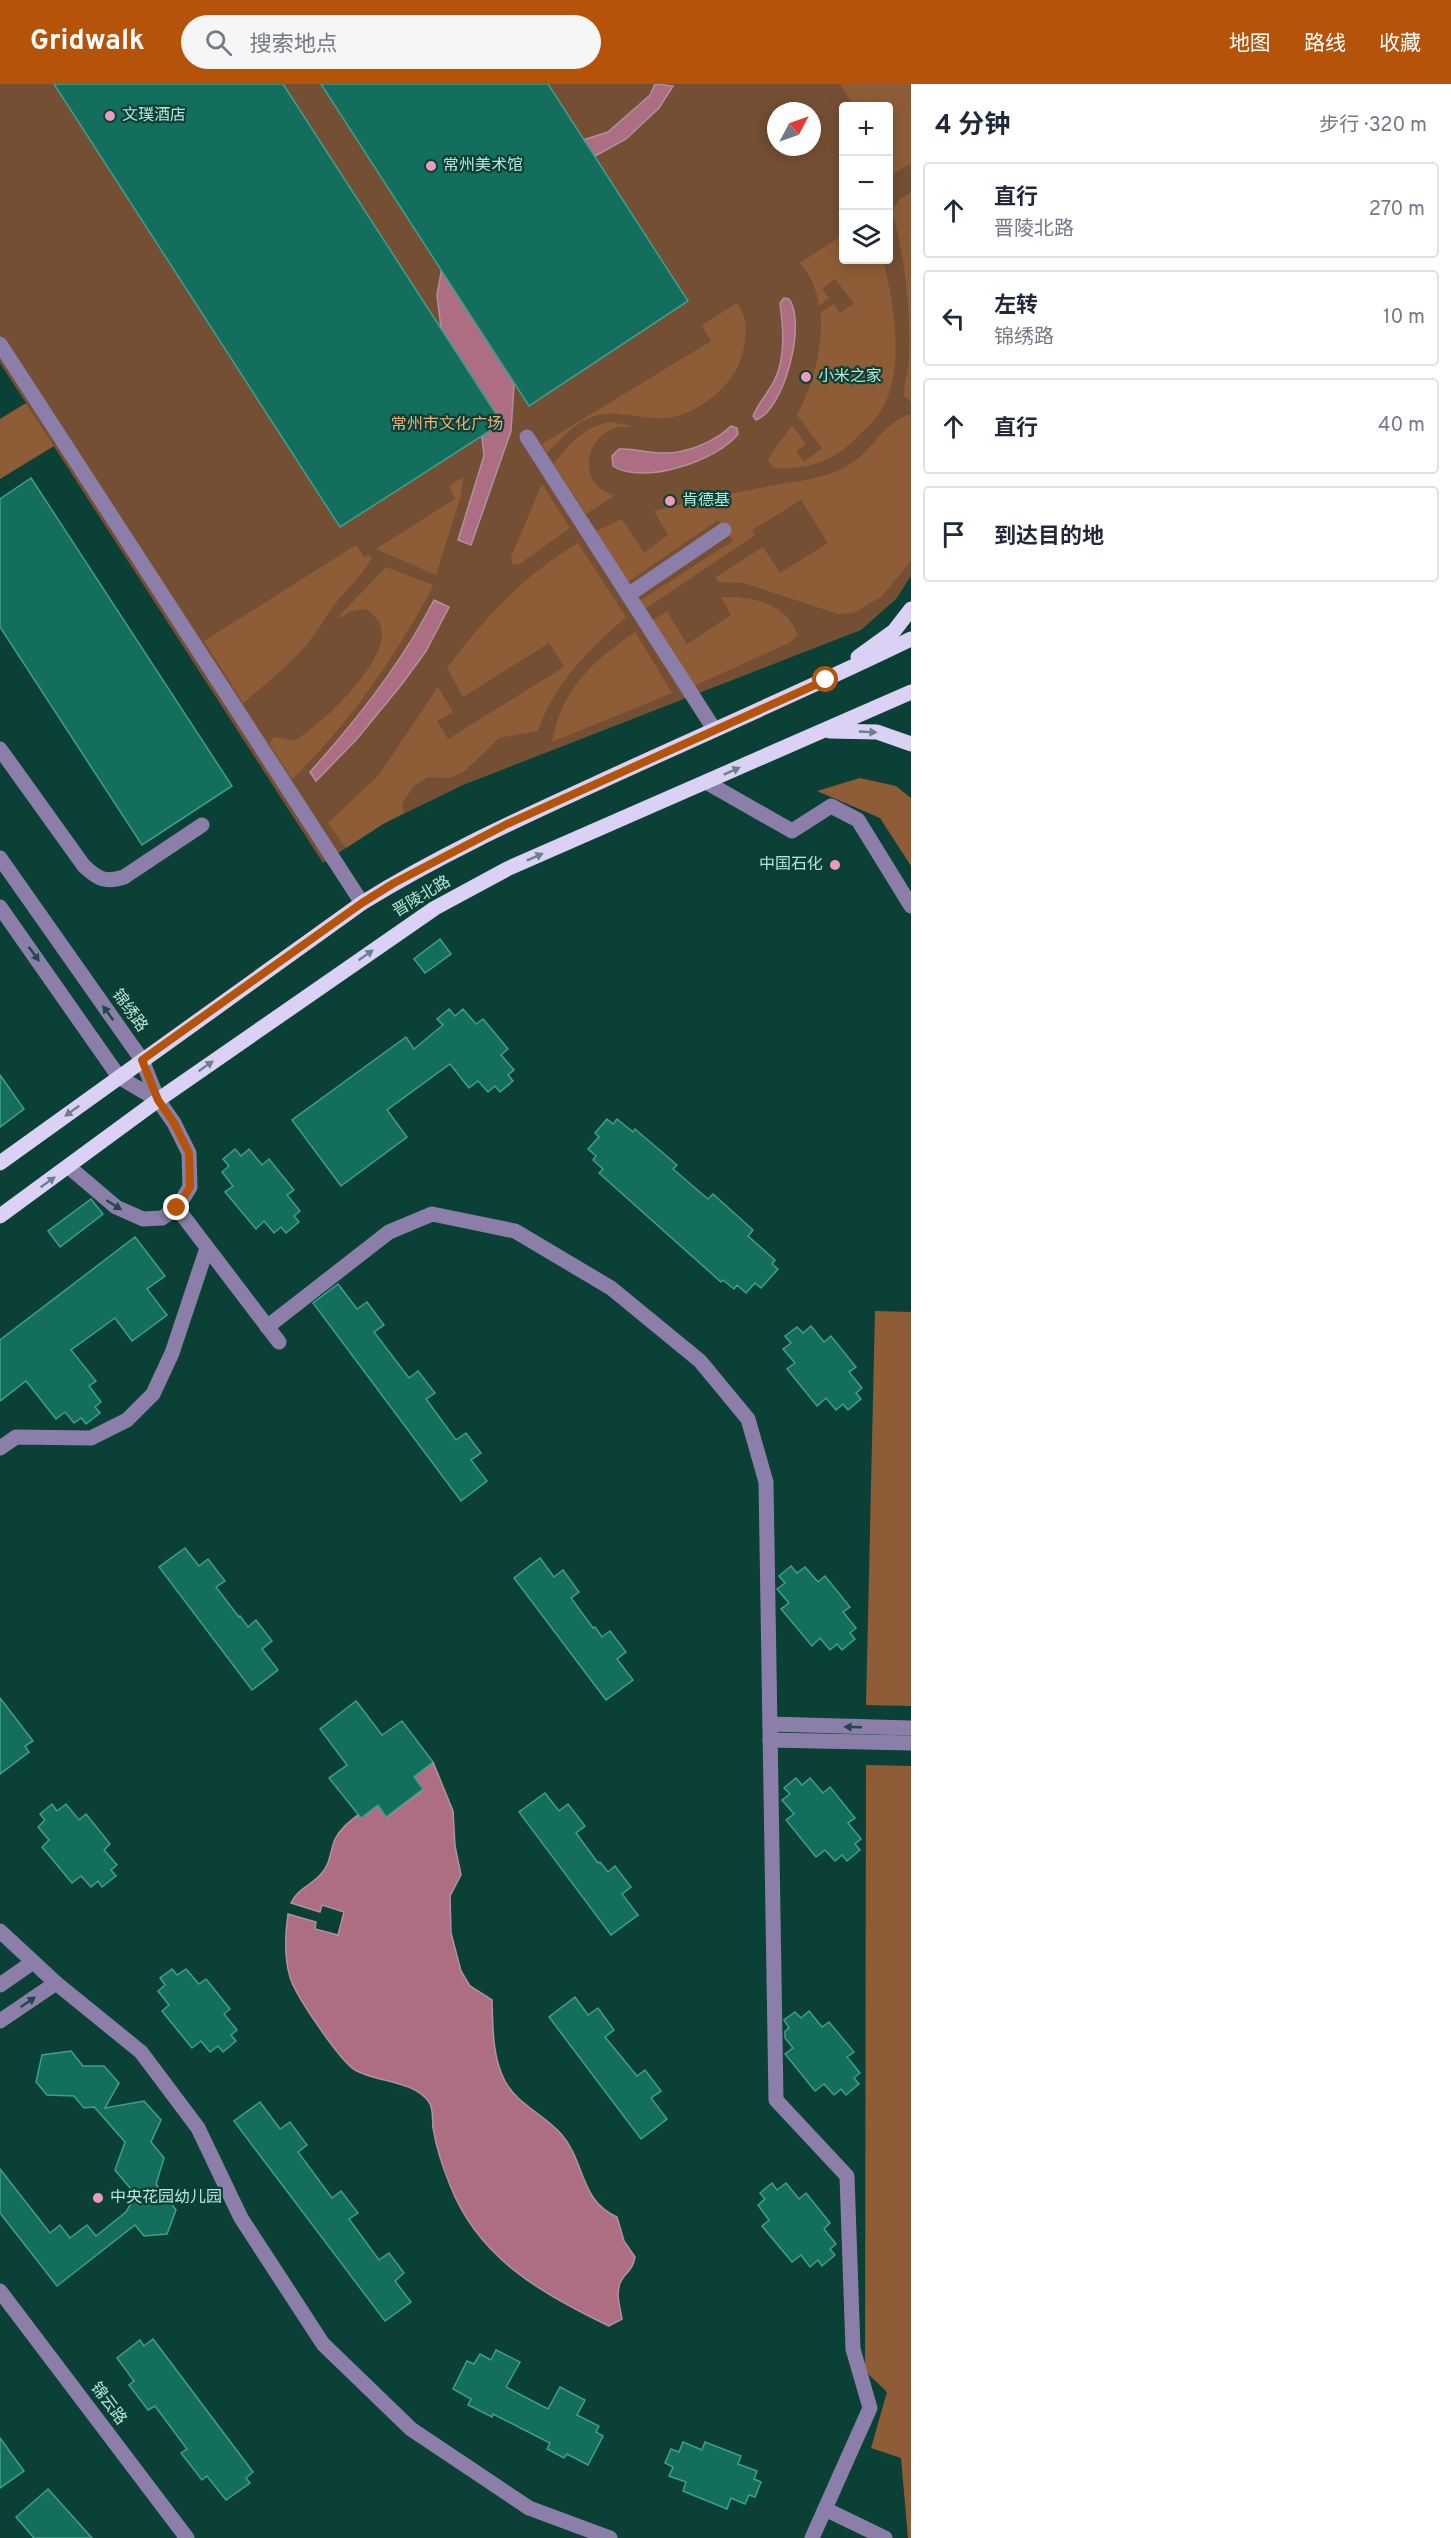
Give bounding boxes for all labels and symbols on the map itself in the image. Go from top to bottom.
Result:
north arrow [767,102,821,156]
place label: 文璞酒店 [122,106,186,126]
marker: 文璞酒店 [103,109,117,123]
place label: 常州美术馆 [443,156,523,176]
marker: 常州美术馆 [424,159,438,173]
place label: 小米之家 [818,367,882,387]
marker: 小米之家 [799,370,813,384]
park label: 常州市文化广场 [391,415,503,435]
place label: 肯德基 [682,491,730,511]
marker: 肯德基 [663,494,677,508]
route start [812,666,838,692]
one-way arrow [859,727,878,736]
one-way arrow [724,766,741,775]
one-way arrow [526,852,544,862]
place label: 中国石化 [759,855,823,875]
marker: 中国石化 [828,858,842,872]
street label: 晋陵北路 [389,872,455,922]
one-way arrow [28,946,40,962]
one-way arrow [358,949,374,961]
street label: 锦绣路 [107,986,151,1036]
one-way arrow [102,1005,114,1021]
one-way arrow [198,1060,214,1072]
one-way arrow [65,1105,81,1117]
one-way arrow [39,1176,55,1188]
route end [163,1194,189,1220]
one-way arrow [106,1199,122,1210]
one-way arrow [843,1722,862,1731]
one-way arrow [19,1996,35,2008]
place label: 中央花园幼儿园 [110,2188,222,2208]
marker: 中央花园幼儿园 [91,2191,105,2205]
street label: 锦云路 [86,2379,130,2429]

